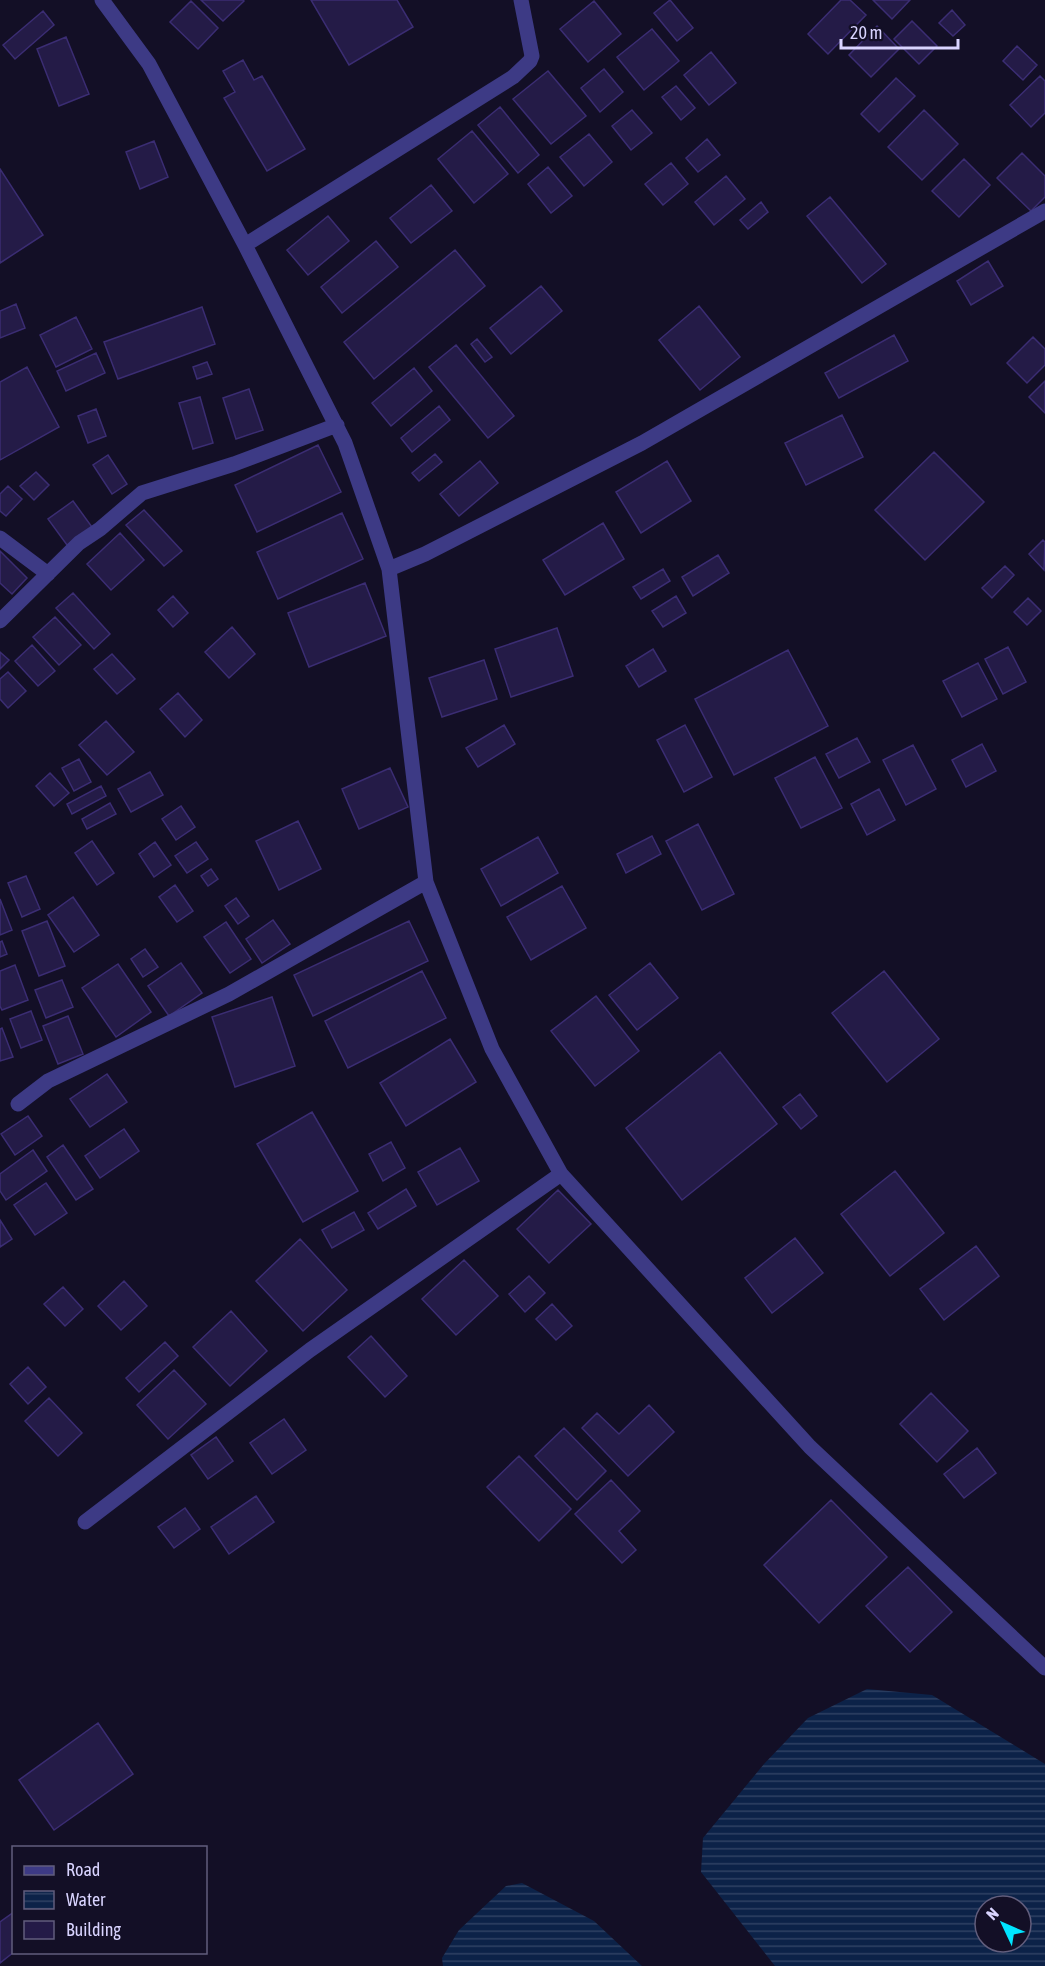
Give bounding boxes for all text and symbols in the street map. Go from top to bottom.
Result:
scale bar [841,12,958,50]
text: 20 m [850,22,882,43]
legend [12,1846,207,1954]
text: Road [66,1859,100,1880]
text: Water [66,1889,106,1910]
north arrow [973,1894,1033,1954]
text: N [982,1904,1002,1923]
text: Building [66,1919,121,1940]

